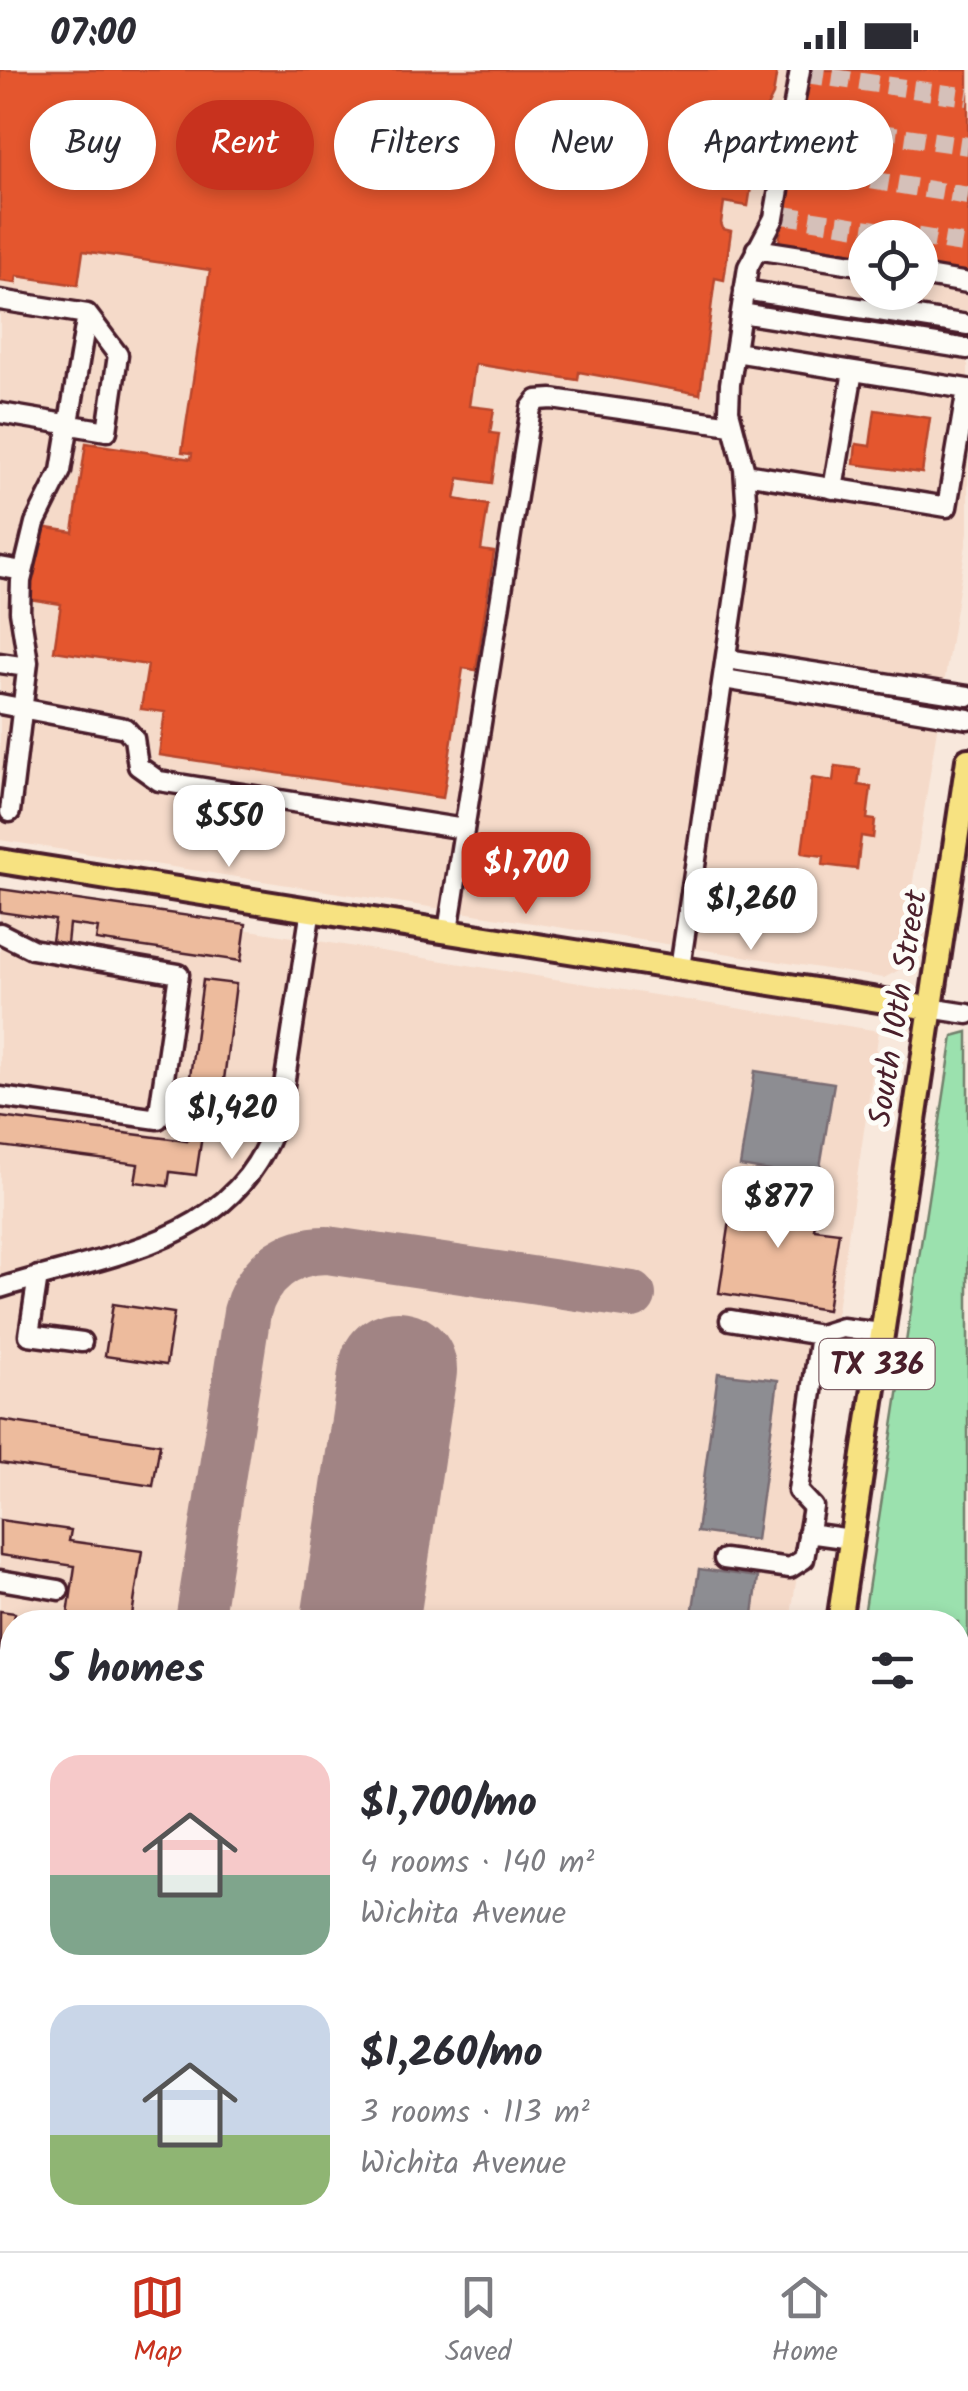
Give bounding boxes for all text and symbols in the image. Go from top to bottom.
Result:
text: 07:00 [50,5,136,65]
chip: Buy [30,100,156,190]
chip: Rent [176,100,314,190]
chip: Filters [334,100,495,190]
chip: New [515,100,648,190]
chip: Apartment [668,100,893,190]
map controls [848,220,938,310]
button: locate [848,220,938,310]
pin: $550 [170,785,288,870]
text: $550 [195,792,263,843]
pin: $1,700 [445,832,607,917]
text: $1,700 [484,839,568,890]
pin: $1,260 [670,868,832,953]
text: $1,260 [706,875,796,926]
street label: South 10th Street [856,886,943,1130]
pin: $1,420 [151,1077,313,1162]
text: $1,420 [187,1084,277,1135]
pin: $877 [719,1166,837,1251]
text: $877 [744,1173,812,1224]
road number: TX 336 [820,1339,934,1389]
text: 5 homes [50,1637,205,1704]
icon: filters [865,1643,920,1698]
text: $1,700/mo [360,1771,537,1838]
icon: home [130,1795,250,1915]
text: 4 rooms · 140 m² [360,1838,594,1889]
text: Wichita Avenue [360,1889,566,1940]
text: $1,260/mo [360,2021,543,2088]
icon: home [130,2045,250,2165]
text: 3 rooms · 113 m² [360,2088,590,2139]
text: Wichita Avenue [360,2139,566,2190]
tab: Map [130,2270,185,2375]
tab: Saved [445,2270,512,2375]
tab: Home [772,2270,838,2375]

